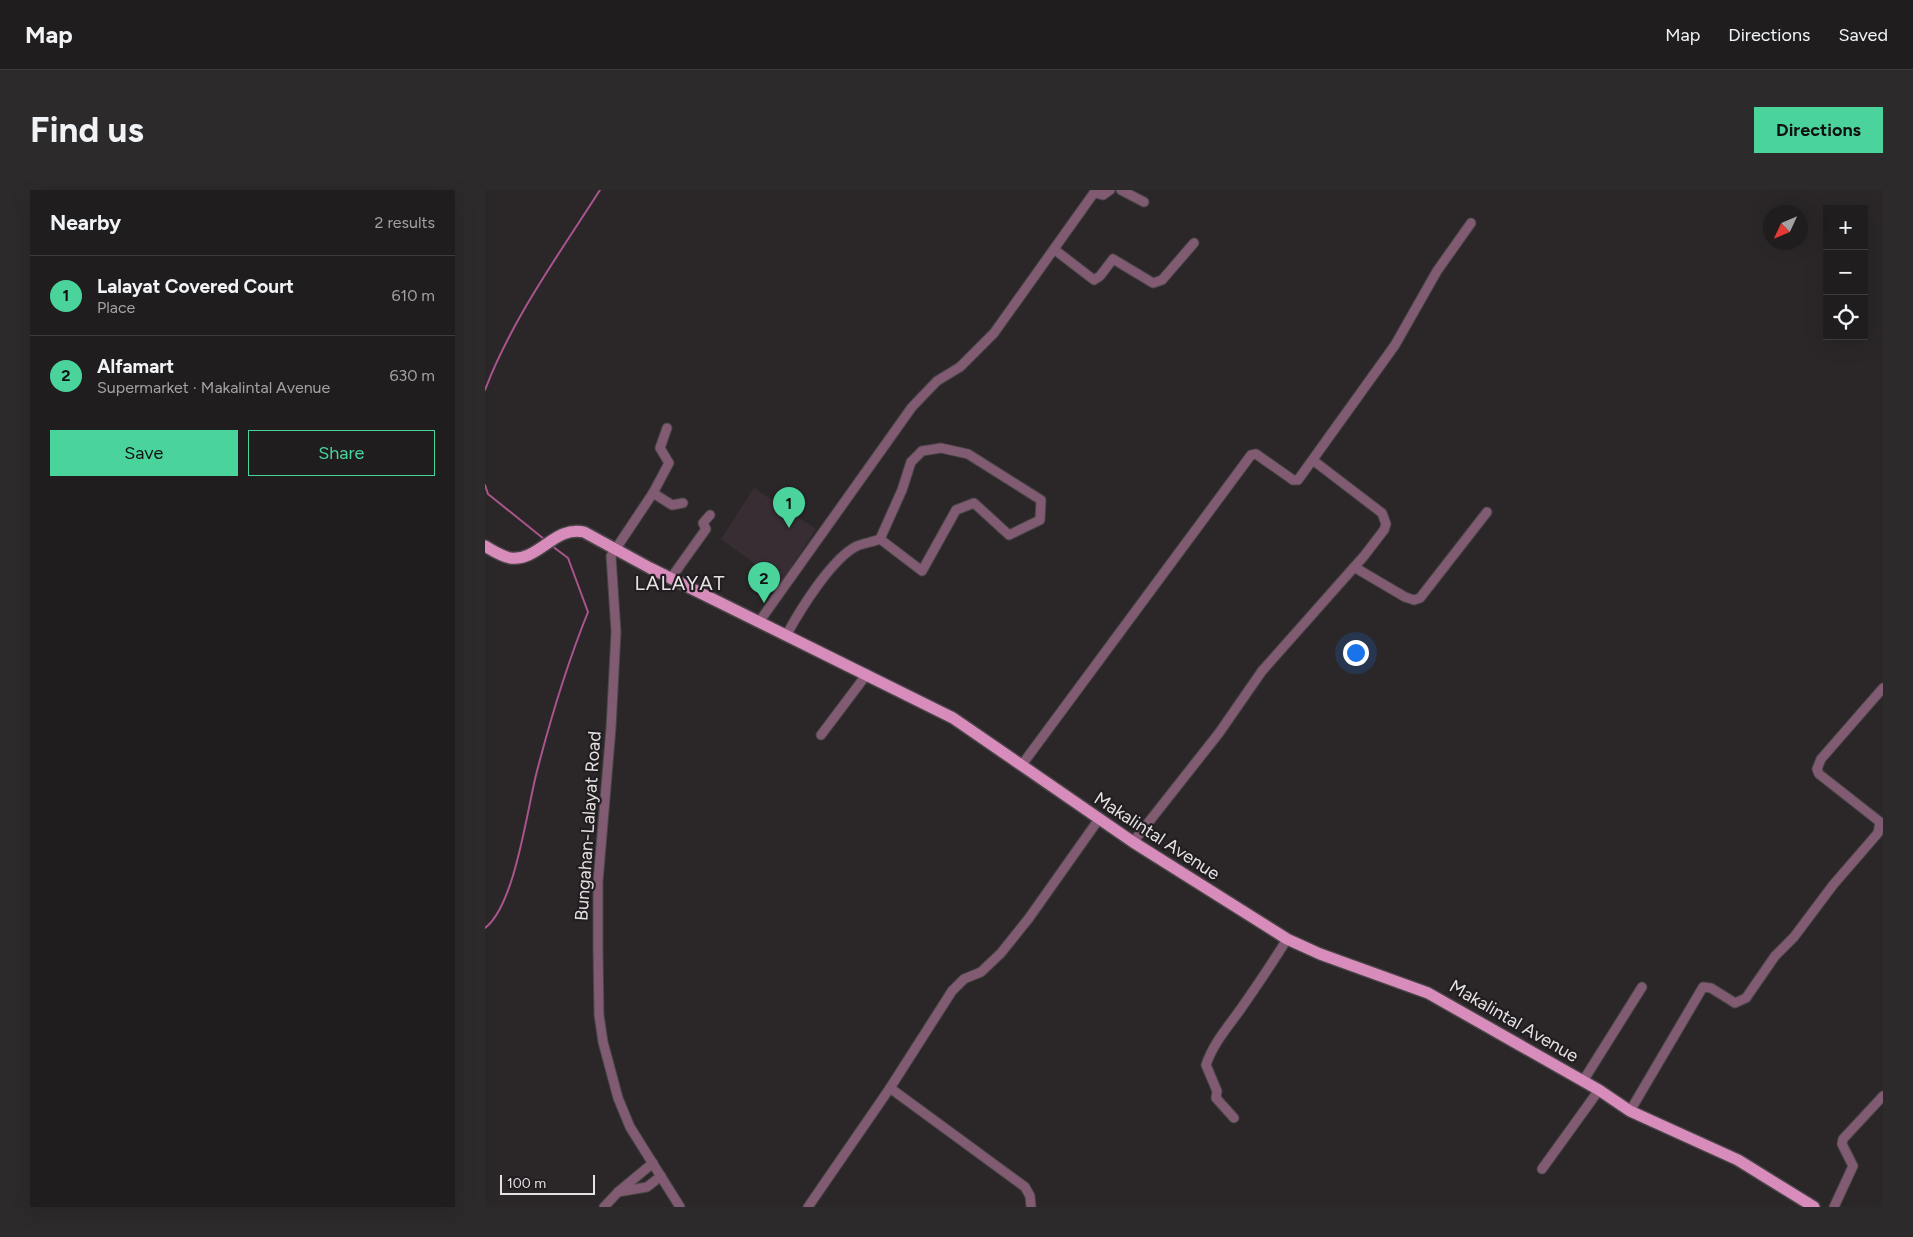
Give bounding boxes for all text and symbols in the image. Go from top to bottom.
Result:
text: Map [25,20,73,49]
text: Map [1665,24,1700,46]
text: Directions [1728,24,1810,46]
text: Saved [1838,24,1888,46]
button: Directions [1754,107,1883,153]
text: Find us [30,109,144,151]
north arrow [1763,205,1808,250]
map controls [1823,205,1868,340]
button: + [1823,205,1868,250]
text: Nearby [50,210,121,235]
text: 2 results [375,213,435,232]
button: − [1823,250,1868,295]
text: Lalayat Covered Court [97,275,294,298]
text: 1 [63,286,69,305]
text: 610 m [392,286,435,305]
button: locate [1823,295,1868,340]
text: Place [97,298,135,317]
text: Alfamart [97,355,174,378]
text: 2 [61,366,71,385]
text: 630 m [389,366,435,385]
text: Supermarket · Makalintal Avenue [97,378,330,397]
button: Save [50,430,238,476]
button: Share [248,430,435,476]
pin: 1 [773,487,805,528]
pin: 2 [748,562,780,603]
district label: LALAYAT [634,571,726,595]
your location [1343,640,1369,666]
street label: Bungahan-Lalayat Road [570,730,606,922]
street label: Makalintal Avenue [1090,787,1224,885]
street label: Makalintal Avenue [1445,975,1583,1067]
scale bar [500,1172,595,1195]
text: 100 m [507,1175,546,1192]

